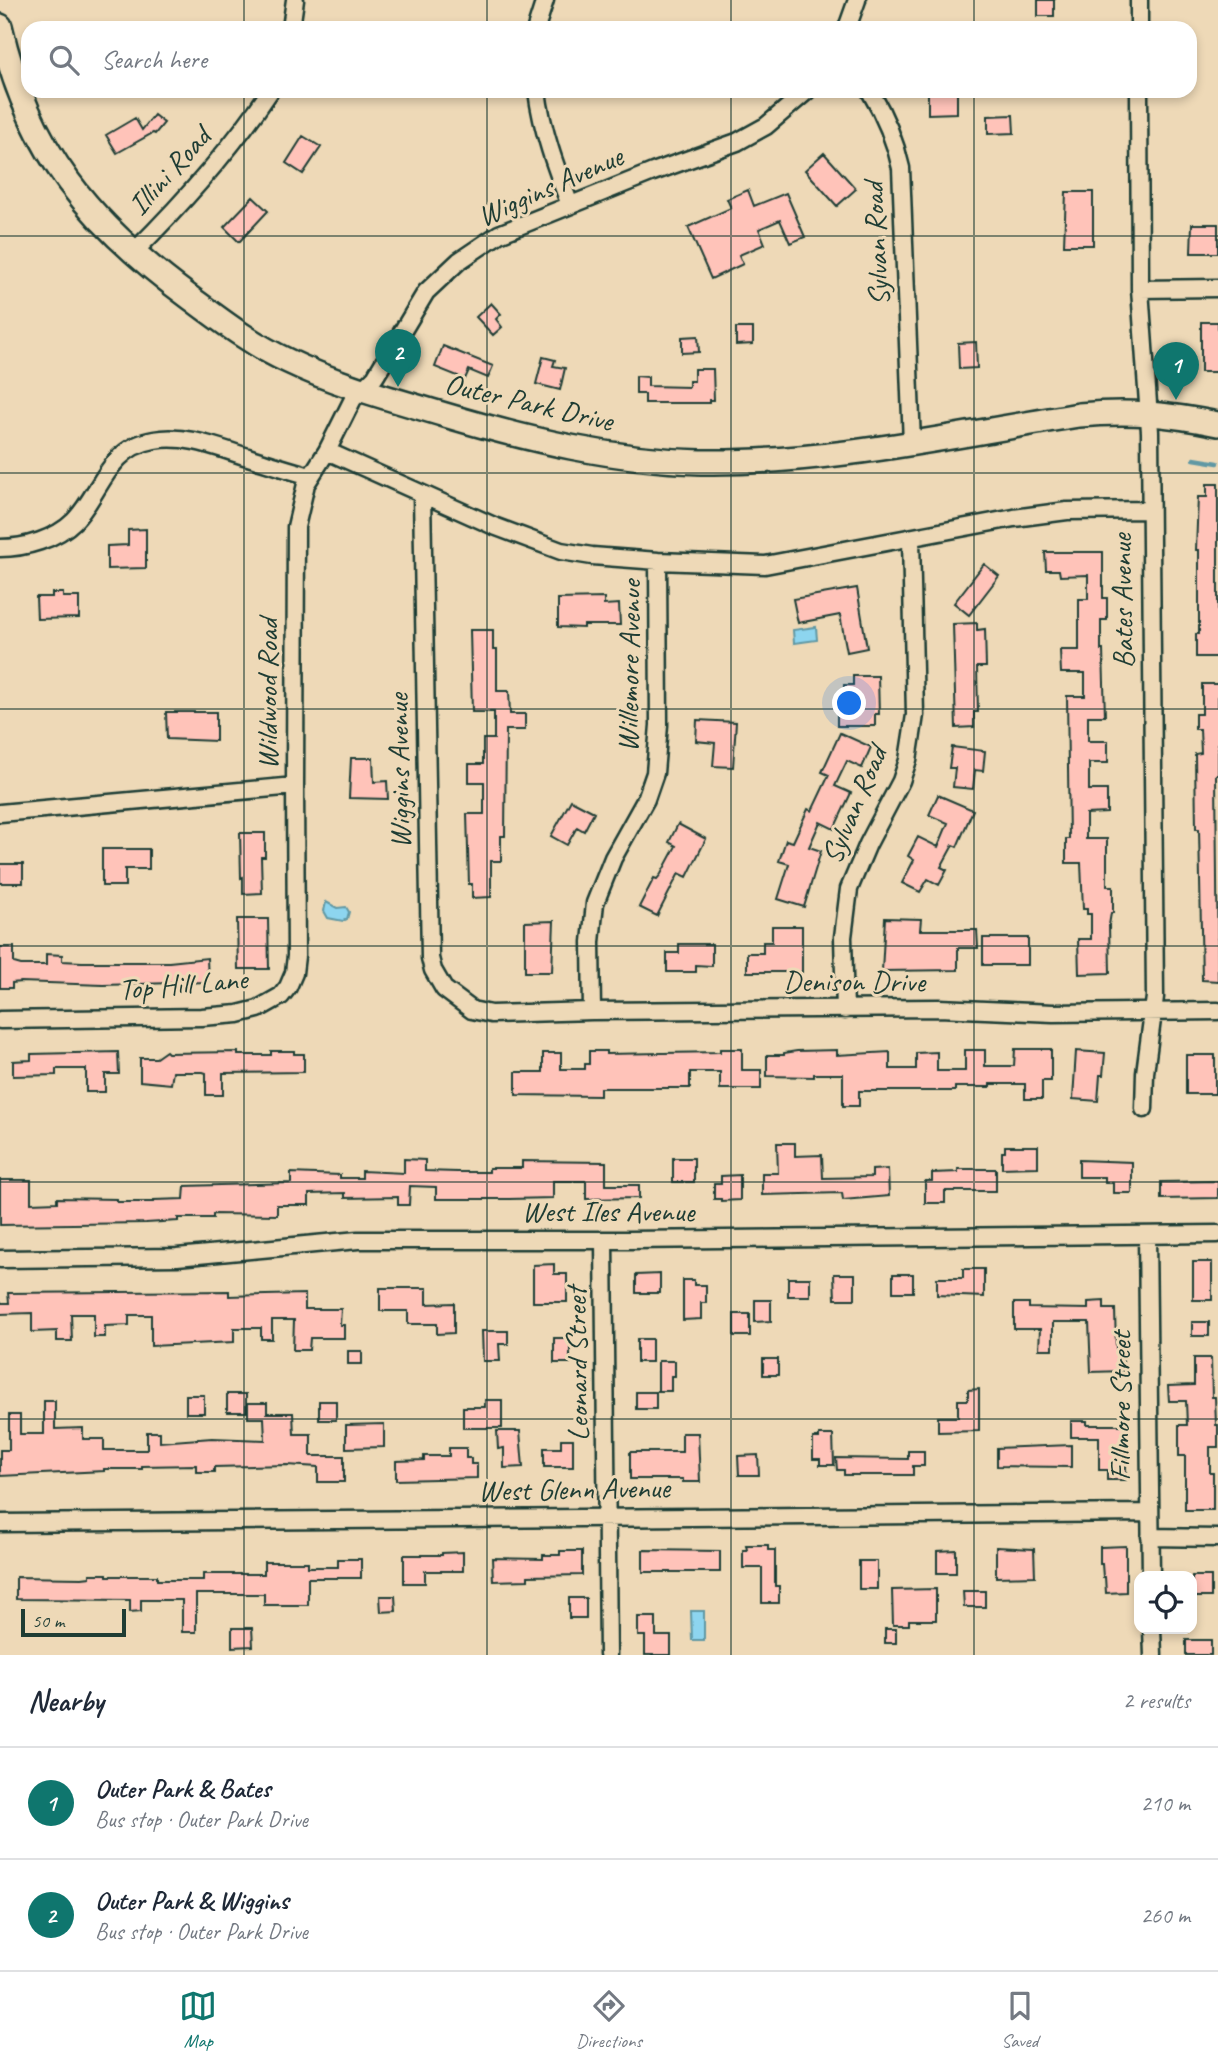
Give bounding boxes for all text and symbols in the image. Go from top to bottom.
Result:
search box [21,21,1197,98]
icon: search [45,41,83,79]
text: Search here [101,43,207,76]
street label: Illini Road [119,116,221,223]
street label: Wiggins Avenue [471,136,631,235]
street label: Sylvan Road [854,177,898,307]
pin: 2 [375,329,421,387]
pin: 1 [1153,342,1199,400]
street label: Outer Park Drive [441,364,619,440]
street label: Bates Avenue [1102,531,1142,669]
street label: Willemore Avenue [608,577,650,752]
street label: Wildwood Road [248,614,286,769]
your location [832,686,866,720]
street label: Wiggins Avenue [379,691,419,849]
street label: Sylvan Road [812,737,897,869]
street label: Top Hill Lane [117,959,251,1009]
street label: Denison Drive [783,962,927,1000]
street label: West Iles Avenue [522,1192,696,1230]
street label: Leonard Street [557,1283,597,1441]
street label: Fillmore Street [1101,1328,1139,1481]
street label: West Glenn Avenue [478,1468,673,1510]
map controls [1134,1571,1197,1634]
button: locate [1134,1571,1197,1634]
scale bar [21,1606,126,1638]
text: 50 m [32,1609,64,1633]
text: Nearby [28,1682,104,1720]
text: 2 results [1123,1686,1190,1715]
text: Outer Park & Bates [95,1772,271,1805]
text: 1 [46,1789,56,1818]
text: 210 m [1141,1789,1190,1818]
text: Bus stop · Outer Park Drive [95,1805,308,1834]
text: Outer Park & Wiggins [95,1884,289,1917]
text: 2 [46,1901,56,1930]
text: 260 m [1141,1901,1190,1930]
text: Bus stop · Outer Park Drive [95,1917,308,1946]
tab: Map [179,1987,217,2053]
tab: Directions [576,1987,642,2053]
tab: Saved [1001,1987,1039,2053]

